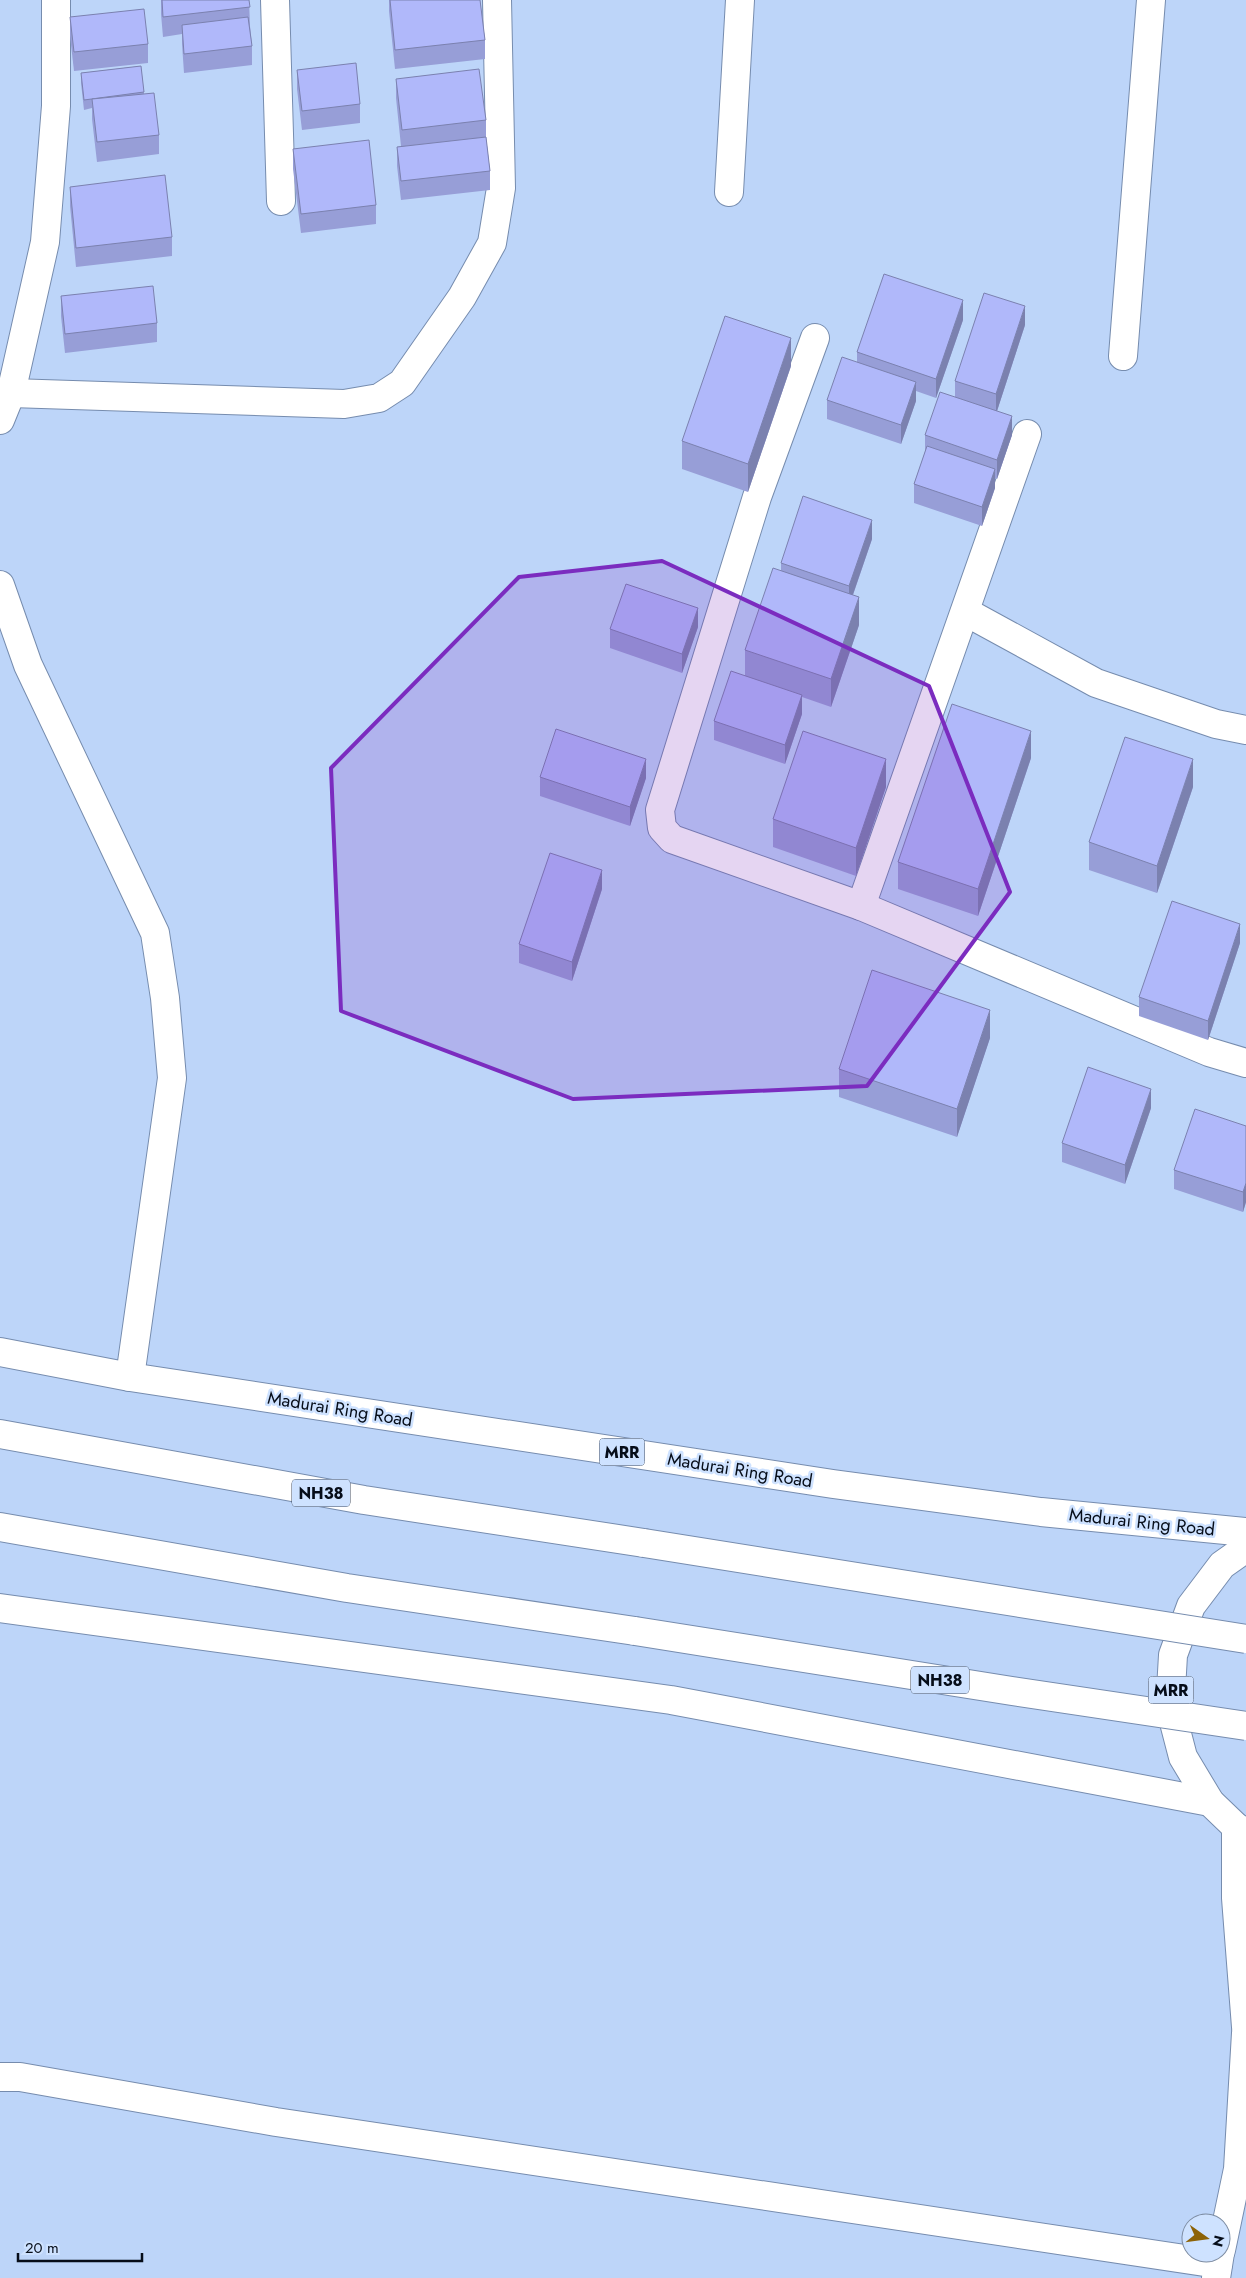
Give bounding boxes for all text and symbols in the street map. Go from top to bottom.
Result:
street label: Madurai Ring Road [266,1385,414,1433]
road number: MRR [600,1438,644,1465]
street label: Madurai Ring Road [666,1446,814,1494]
road number: NH38 [292,1480,350,1506]
street label: Madurai Ring Road [1068,1501,1216,1543]
road number: NH38 [911,1666,969,1694]
road number: MRR [1148,1676,1194,1704]
north arrow [1181,2213,1231,2263]
scale bar [18,2230,141,2262]
text: N [1208,2233,1230,2249]
text: 20 m [25,2237,59,2259]

